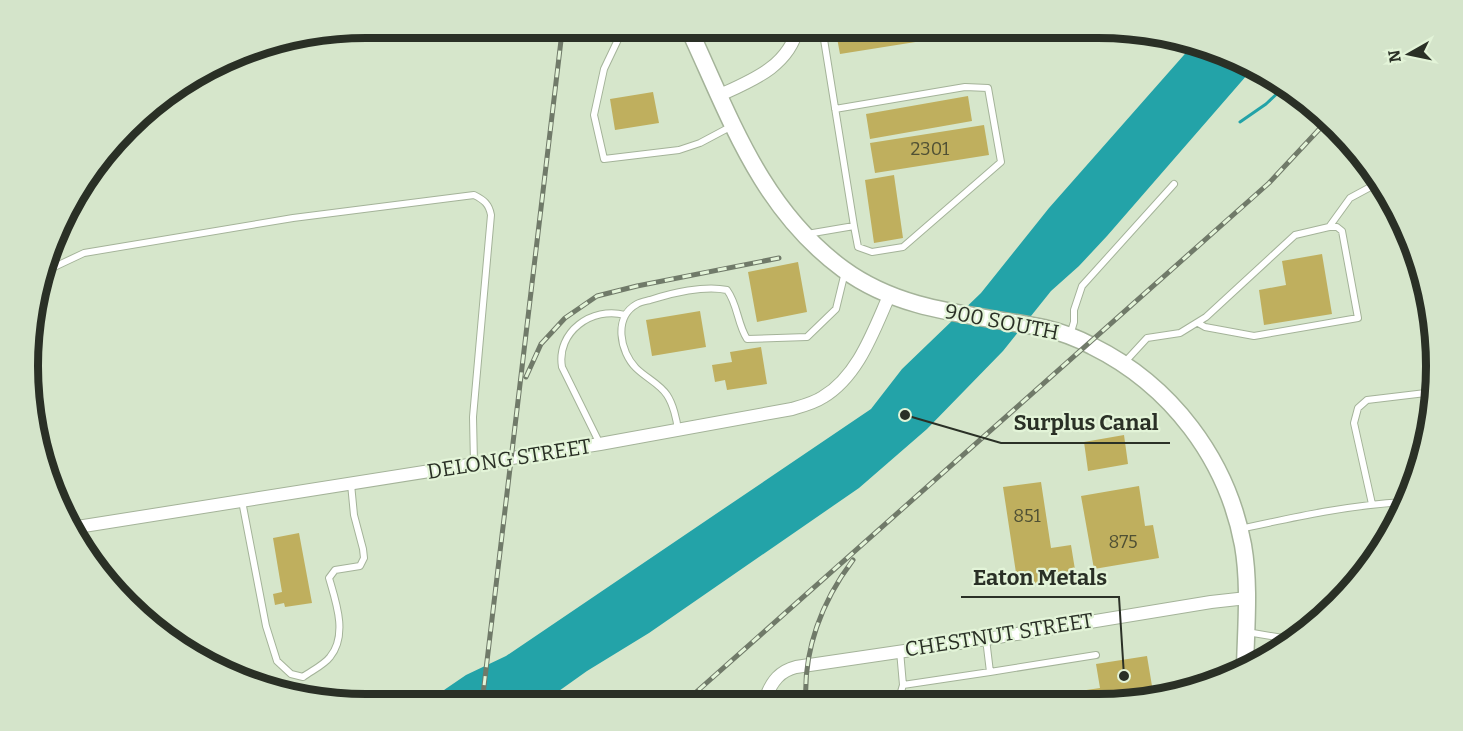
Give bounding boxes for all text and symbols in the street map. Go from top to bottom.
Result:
north arrow [1379,24,1439,84]
text: N [1384,49,1405,64]
house number: 2301 [911,138,950,160]
street label: 900 SOUTH [943,298,1061,346]
callout: Surplus Canal [1001,403,1170,443]
text: Surplus Canal [1013,409,1159,436]
street label: DELONG STREET [425,433,593,485]
house number: 851 [1013,505,1041,527]
house number: 875 [1108,531,1138,553]
callout: Eaton Metals [961,557,1119,597]
text: Eaton Metals [973,564,1107,591]
street label: CHESTNUT STREET [903,607,1095,663]

